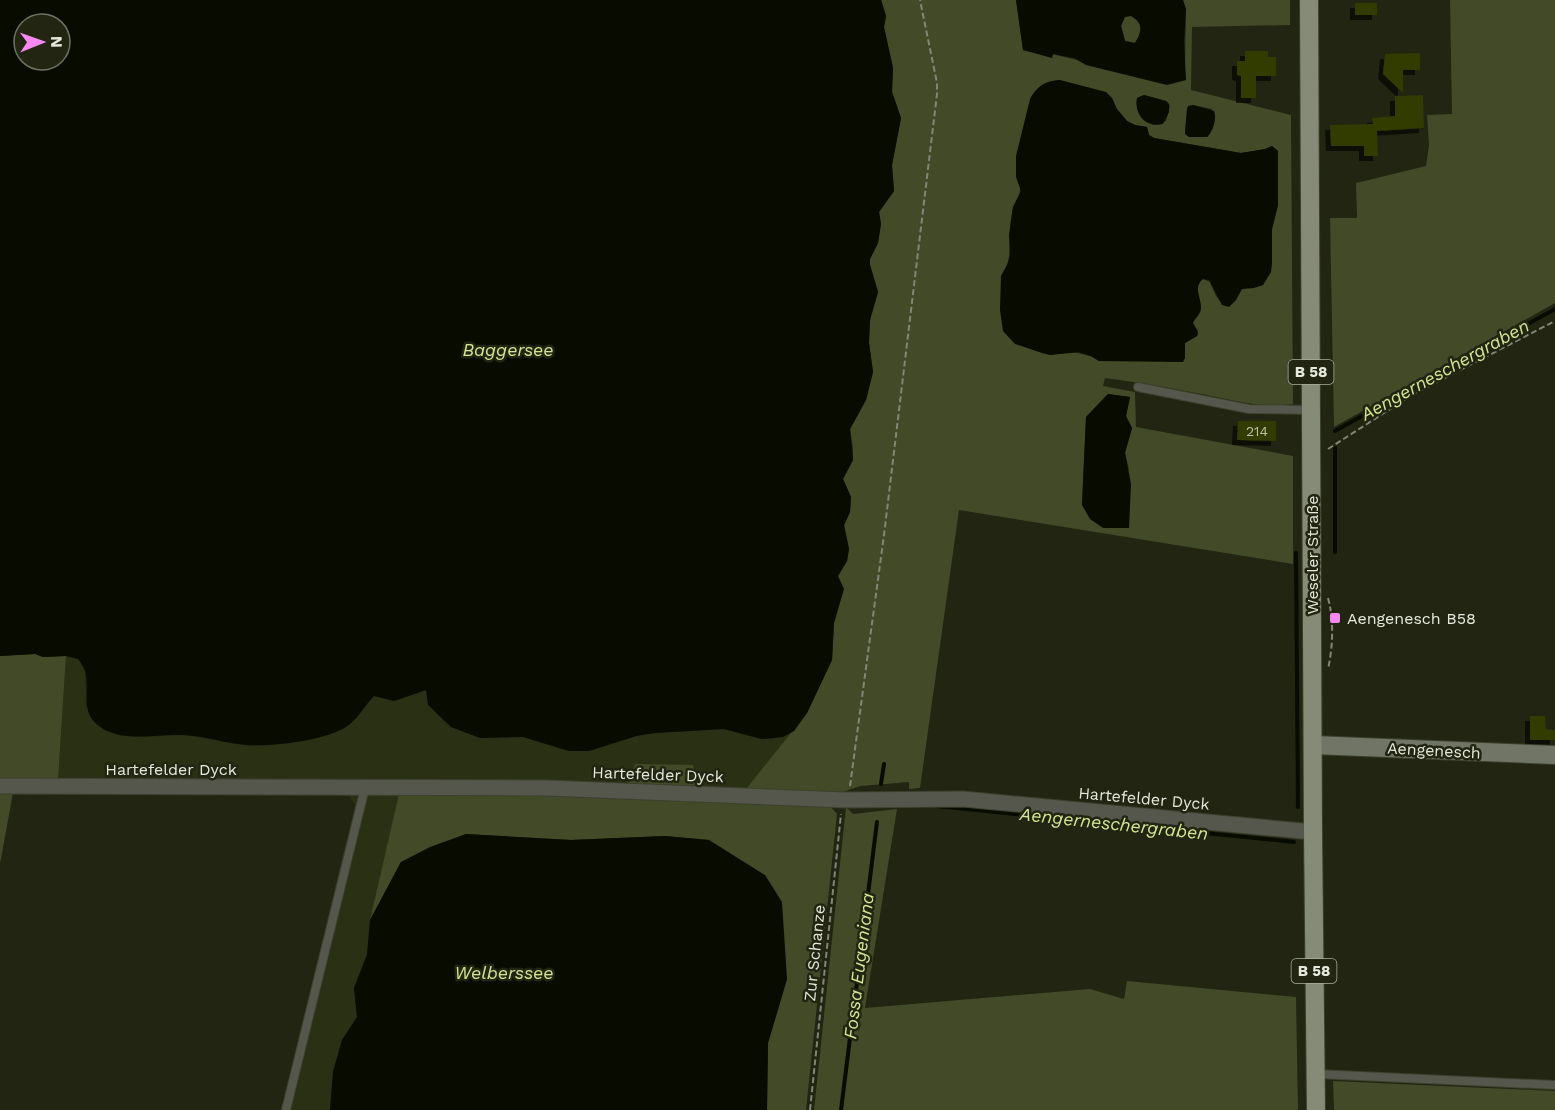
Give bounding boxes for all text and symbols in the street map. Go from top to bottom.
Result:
north arrow [12,12,72,72]
text: N [47,36,66,48]
water label: Aengerneschergraben [1356,315,1533,425]
water label: Baggersee [462,339,554,360]
road number: B 58 [1288,360,1334,384]
house number: 214 [1246,423,1268,439]
street label: Weseler Straße [1303,496,1322,614]
place label: Aengenesch B58 [1347,609,1476,628]
marker: Aengenesch B58 [1328,611,1342,625]
street label: Aengenesch [1387,739,1481,762]
street label: Hartefelder Dyck [105,760,237,779]
street label: Hartefelder Dyck [592,763,724,786]
street label: Hartefelder Dyck [1078,783,1210,814]
water label: Aengerneschergraben [1018,803,1209,844]
water label: Fossa Eugeniana [839,892,878,1040]
street label: Zur Schanze [800,904,829,1002]
road number: B 58 [1292,959,1336,983]
water label: Welberssee [455,962,553,983]

